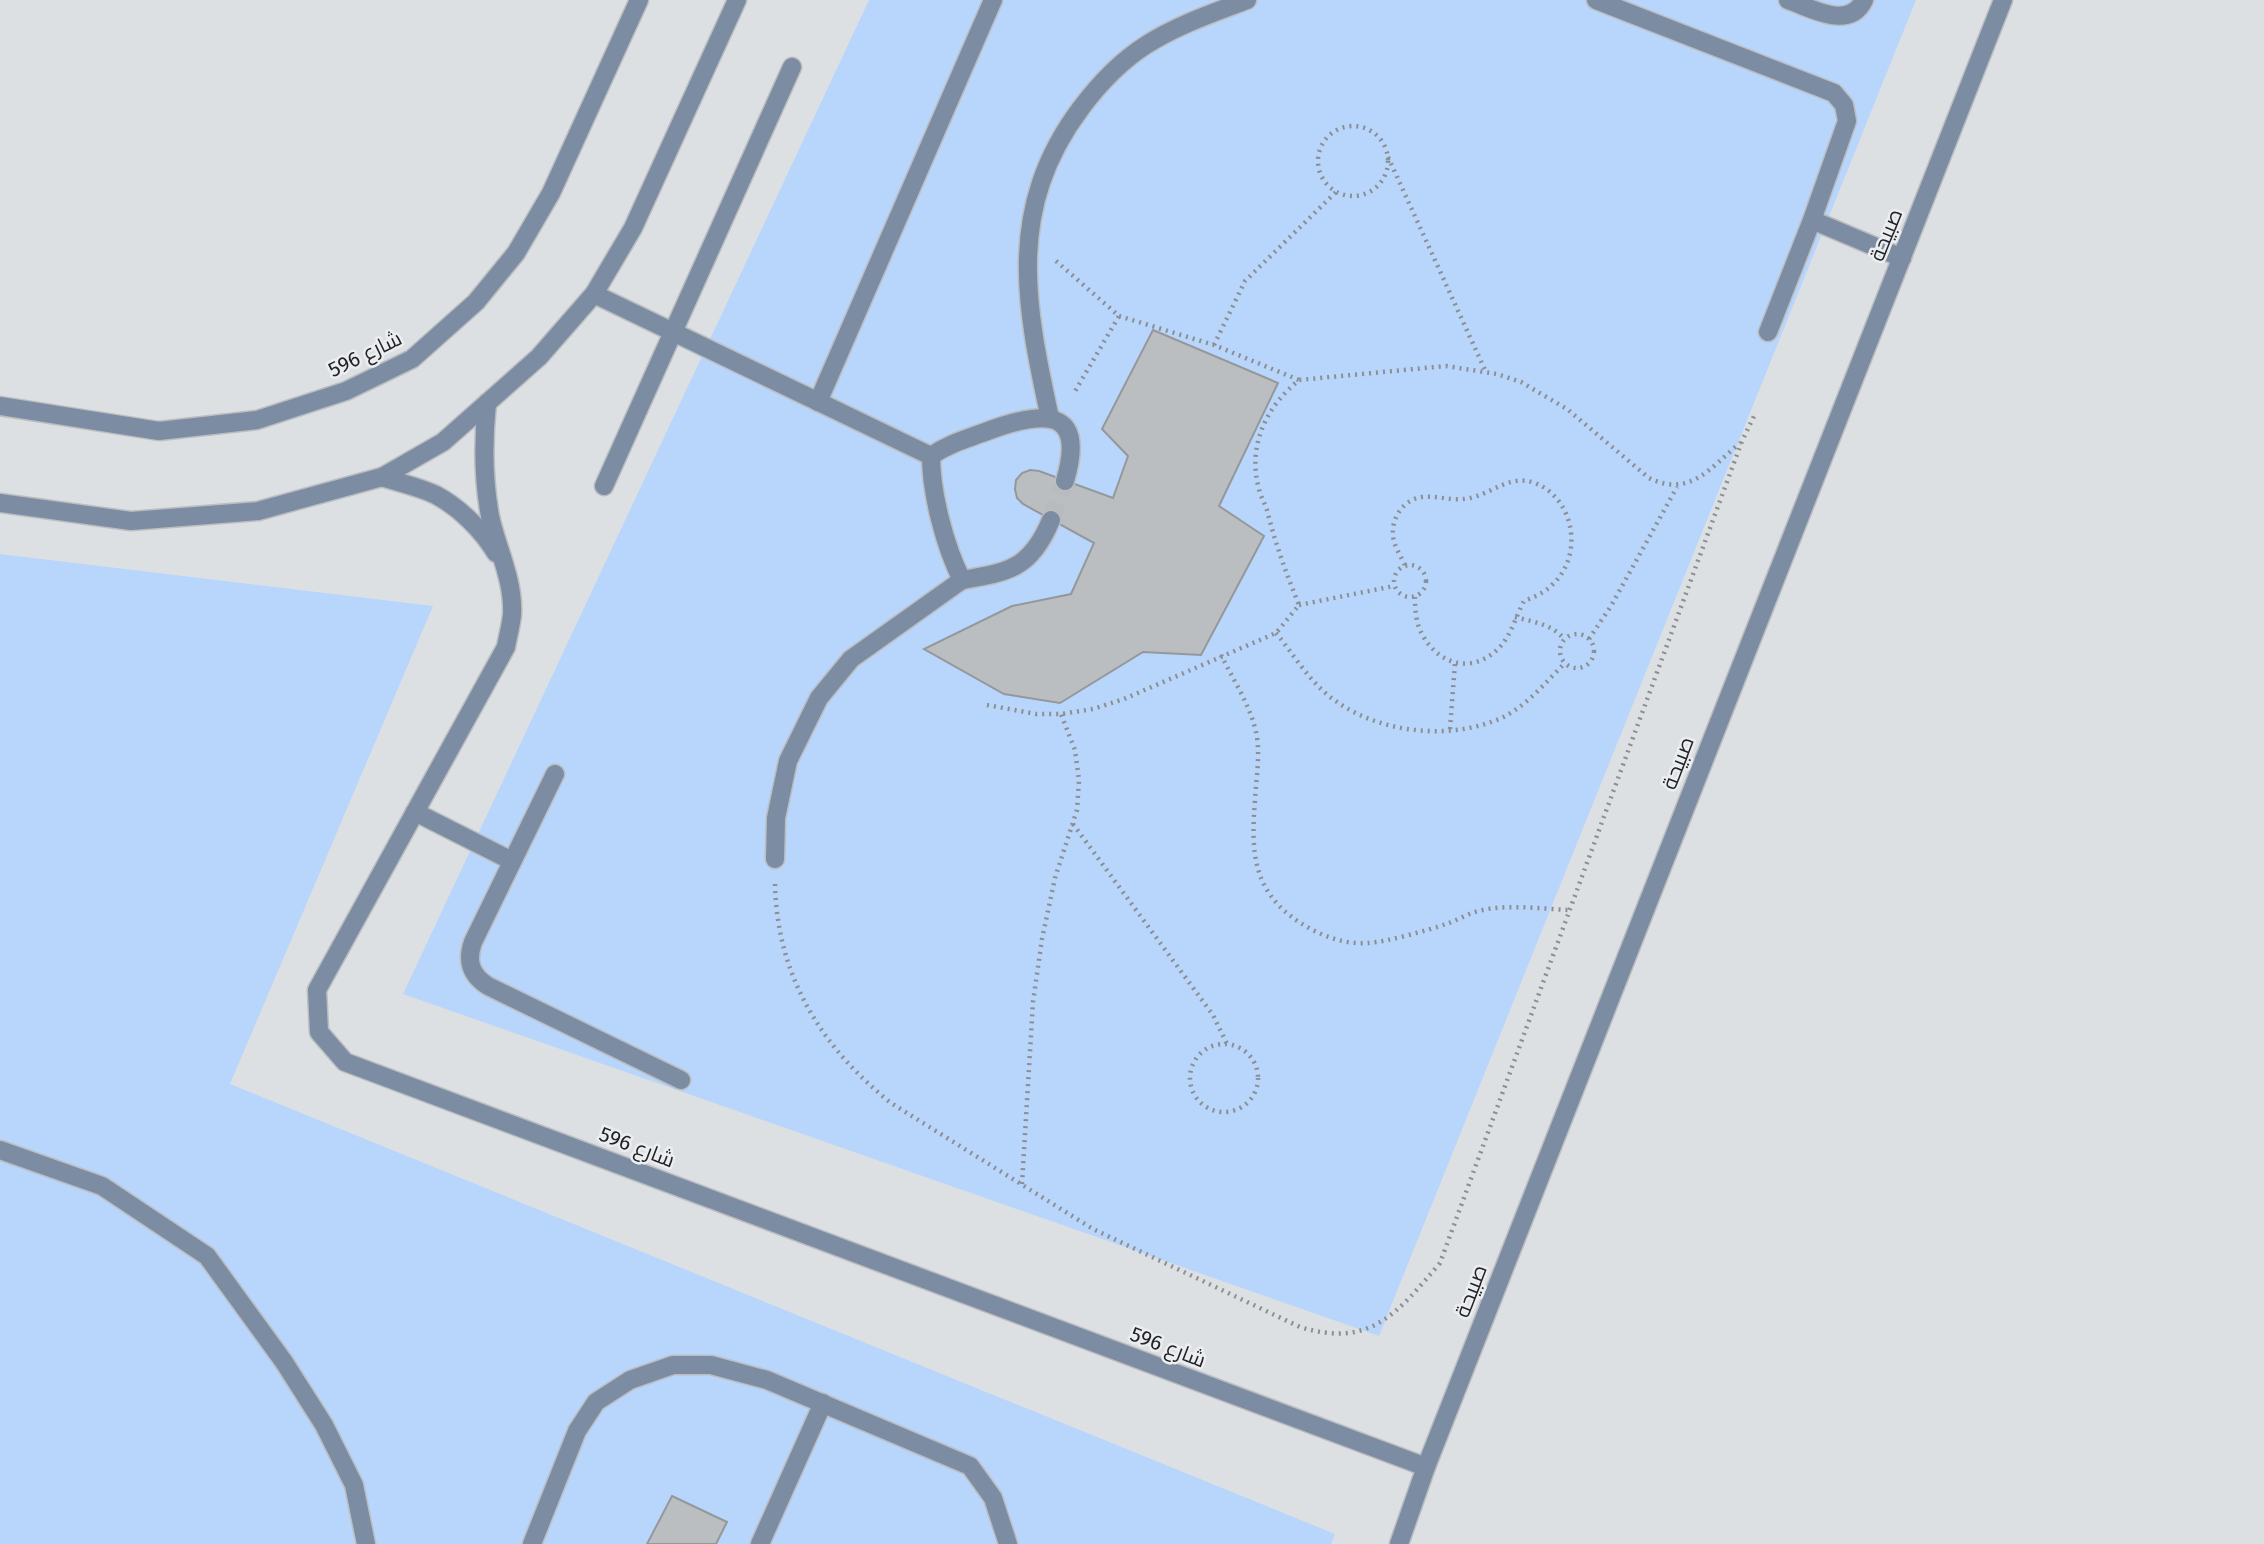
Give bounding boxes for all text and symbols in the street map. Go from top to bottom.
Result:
street label: صبيحة [1864,205,1908,265]
street label: شارع 596 [324,325,406,384]
street label: صبيحة [1656,733,1700,793]
street label: شارع 596 [595,1121,678,1174]
street label: صبيحة [1449,1261,1493,1321]
street label: شارع 596 [1126,1321,1209,1374]

